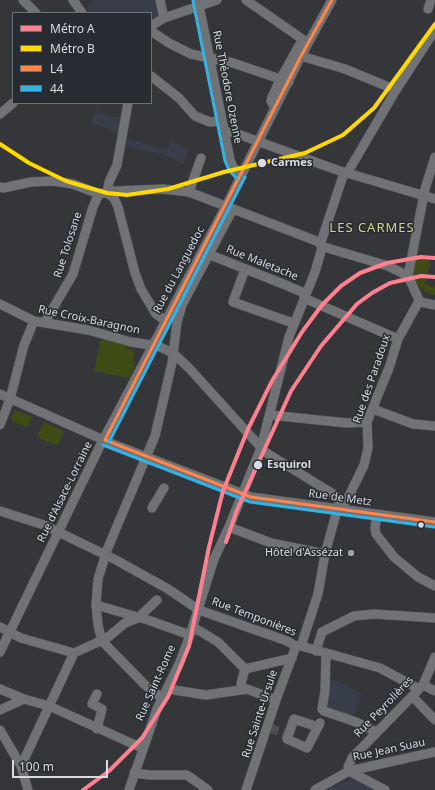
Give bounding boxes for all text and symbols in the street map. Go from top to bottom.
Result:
legend [12,12,152,104]
text: Métro A [50,20,95,37]
street label: Rue Théodore Ozenne [210,29,244,145]
text: Métro B [50,40,95,57]
text: L4 [50,60,63,77]
text: 44 [50,80,64,97]
place label: Carmes [271,156,312,170]
marker: Carmes [256,157,268,169]
street label: Rue Tolosane [51,210,85,280]
district label: LES CARMES [329,220,415,236]
street label: Rue du Languedoc [151,224,207,316]
street label: Rue Maletache [224,243,300,283]
street label: Rue Croix-Baragnon [37,303,141,337]
street label: Rue des Paradoux [351,333,393,425]
street label: Rue d'Alsace-Lorraine [35,439,95,545]
place label: Esquirol [267,458,311,472]
marker: Esquirol [252,459,264,471]
street label: Rue de Metz [307,487,373,509]
unlabelled marker [416,520,426,530]
place label: Hôtel d'Assézat [265,546,343,560]
marker: Hôtel d'Assézat [346,548,356,558]
street label: Rue Temponières [210,595,298,639]
street label: Rue Saint-Rome [133,643,179,723]
street label: Rue Sainte-Ursule [240,668,280,760]
street label: Rue Peyrolières [352,674,416,740]
street label: Rue Jean Suau [352,736,426,764]
scale bar [14,752,110,778]
text: 100 m [19,758,54,775]

